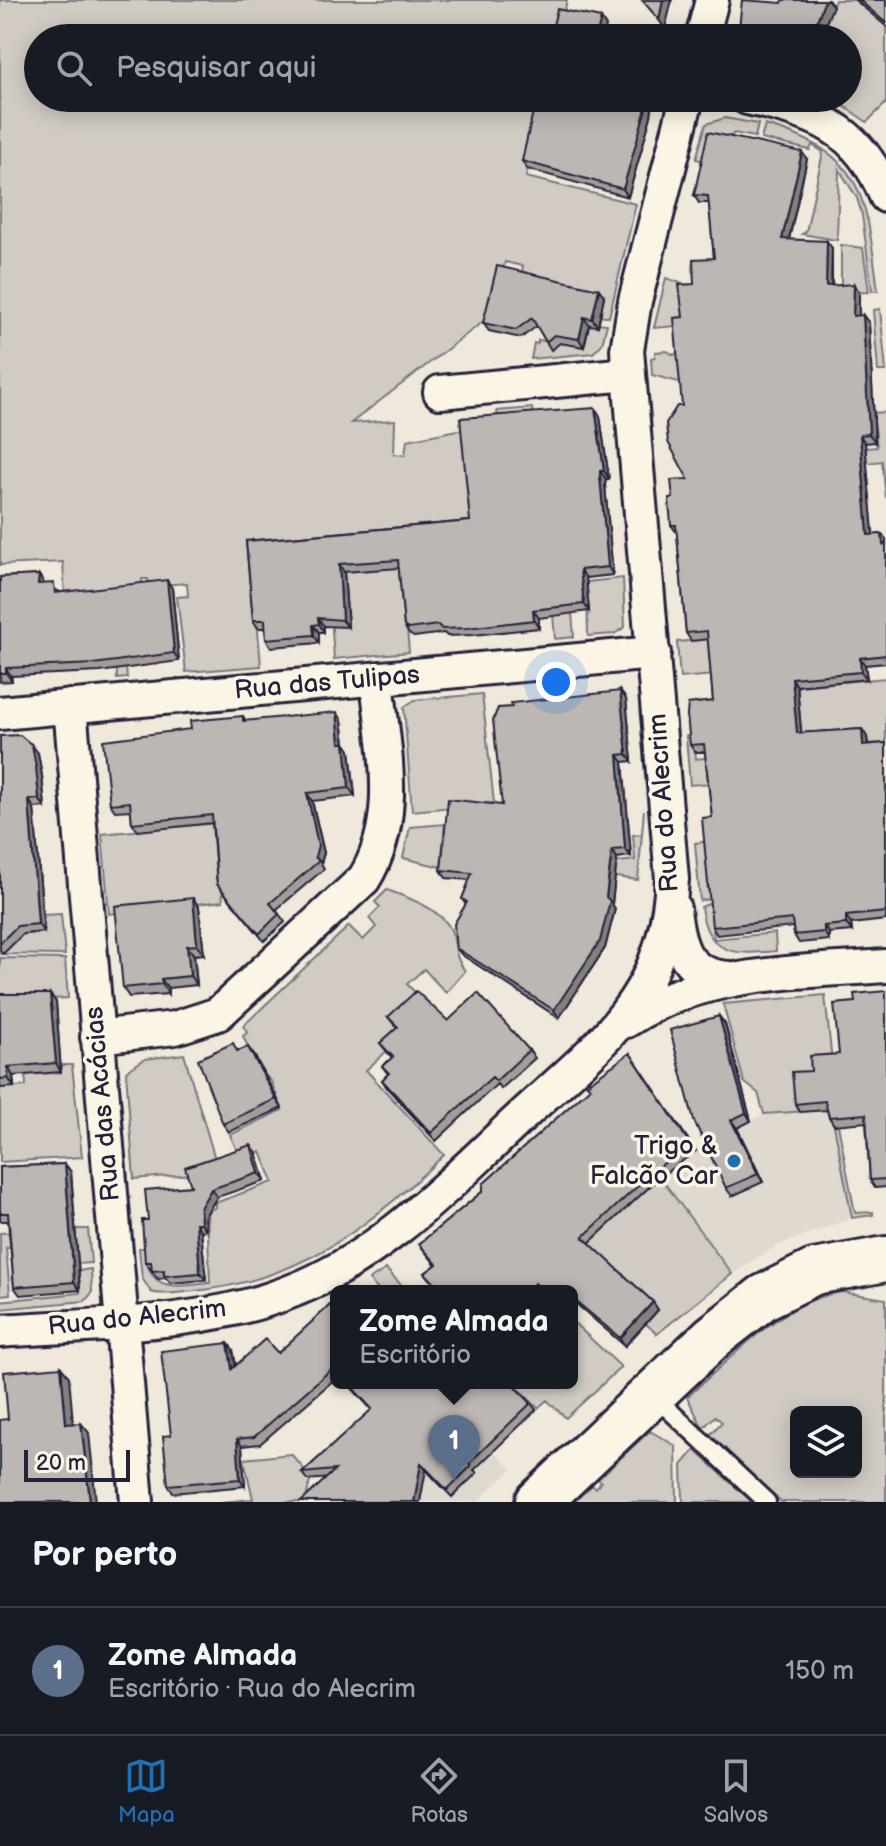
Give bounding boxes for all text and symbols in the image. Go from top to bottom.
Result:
search box [24,24,862,112]
icon: search [52,46,96,90]
text: Pesquisar aqui [116,50,317,86]
street label: Rua das Tulipas [233,659,421,707]
your location [536,662,576,702]
street label: Rua do Alecrim [642,713,686,893]
street label: Rua das Acácias [79,1005,127,1203]
place label: Trigo & Falcão Car [590,1131,719,1192]
marker: Trigo & Falcão Car [725,1152,743,1170]
popup [330,1285,578,1389]
street label: Rua do Alecrim [46,1293,228,1343]
text: Zome Almada [359,1304,549,1340]
text: Escritório [359,1340,471,1371]
map controls [790,1406,862,1478]
button: layers [790,1406,862,1478]
pin: 1 [428,1415,480,1481]
scale bar [24,1446,130,1482]
text: 20 m [36,1450,86,1477]
text: Por perto [32,1534,177,1575]
text: Zome Almada [108,1638,297,1674]
text: 1 [53,1656,63,1687]
text: 150 m [785,1656,854,1687]
text: Escritório · Rua do Alecrim [108,1674,416,1705]
tab: Mapa [118,1754,175,1829]
tab: Rotas [410,1754,468,1829]
tab: Salvos [704,1754,768,1829]

